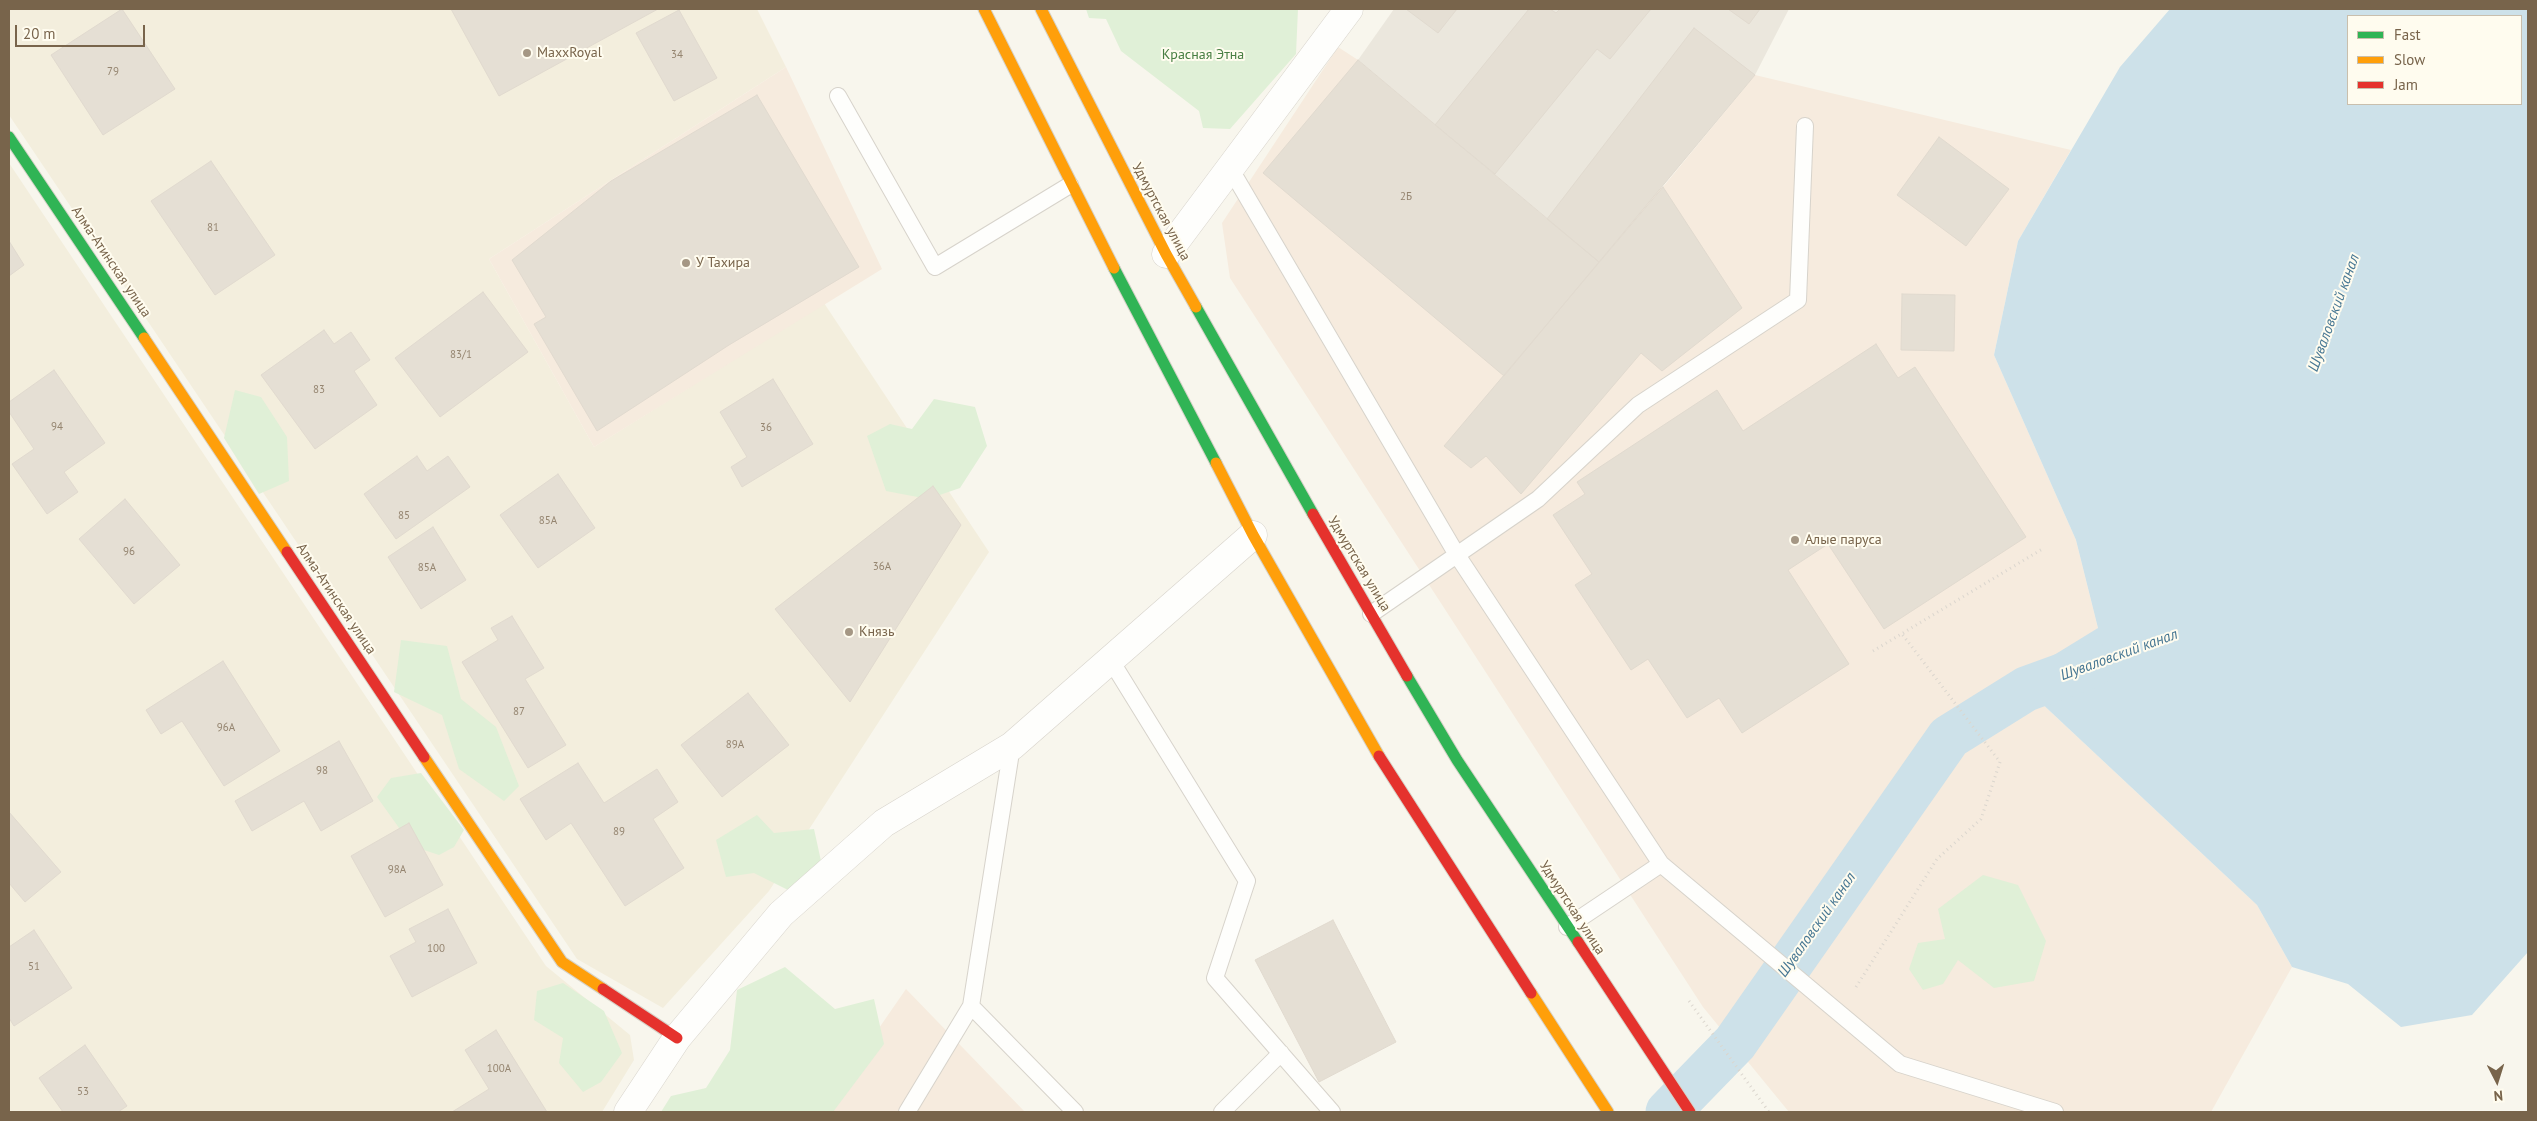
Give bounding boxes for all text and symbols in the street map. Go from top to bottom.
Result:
scale bar [18,15,148,47]
legend [2347,15,2522,105]
text: 20 m [23,24,56,43]
text: Fast [2394,25,2421,44]
place label: MaxxRoyal [537,45,602,61]
marker: MaxxRoyal [521,47,533,59]
park label: Красная Этна [1162,47,1244,63]
house number: 34 [671,48,683,62]
text: Slow [2394,50,2425,69]
house number: 79 [107,65,119,79]
text: Jam [2394,75,2418,94]
street label: Удмуртская улица [1128,160,1194,264]
house number: 2Б [1400,190,1412,204]
street label: Алма-Атинская улица [68,203,154,321]
house number: 81 [207,221,219,235]
water label: Шуваловский канал [2304,252,2364,374]
place label: У Тахира [696,255,750,271]
marker: У Тахира [680,257,692,269]
house number: 83/1 [450,348,472,362]
house number: 83 [313,383,325,397]
house number: 94 [51,420,63,434]
house number: 36 [760,421,772,435]
house number: 85 [398,509,410,523]
street label: Удмуртская улица [1324,513,1394,615]
house number: 85А [539,514,557,528]
place label: Алые паруса [1805,532,1882,548]
marker: Алые паруса [1789,534,1801,546]
street label: Алма-Атинская улица [293,540,379,658]
house number: 96 [123,545,135,559]
house number: 36А [873,560,891,574]
house number: 85А [418,561,436,575]
place label: Князь [859,624,894,640]
water label: Шуваловский канал [2058,625,2180,685]
marker: Князь [843,626,855,638]
house number: 87 [513,705,525,719]
house number: 96А [217,721,235,735]
house number: 89А [726,738,744,752]
house number: 98 [316,764,328,778]
house number: 89 [613,825,625,839]
street label: Удмуртская улица [1535,858,1609,958]
house number: 98А [388,863,406,877]
water label: Шуваловский канал [1774,869,1860,981]
house number: 100 [427,942,445,956]
house number: 51 [28,960,40,974]
north arrow [2472,1056,2522,1106]
house number: 100А [487,1062,511,1076]
house number: 53 [77,1085,89,1099]
text: N [2493,1087,2504,1105]

